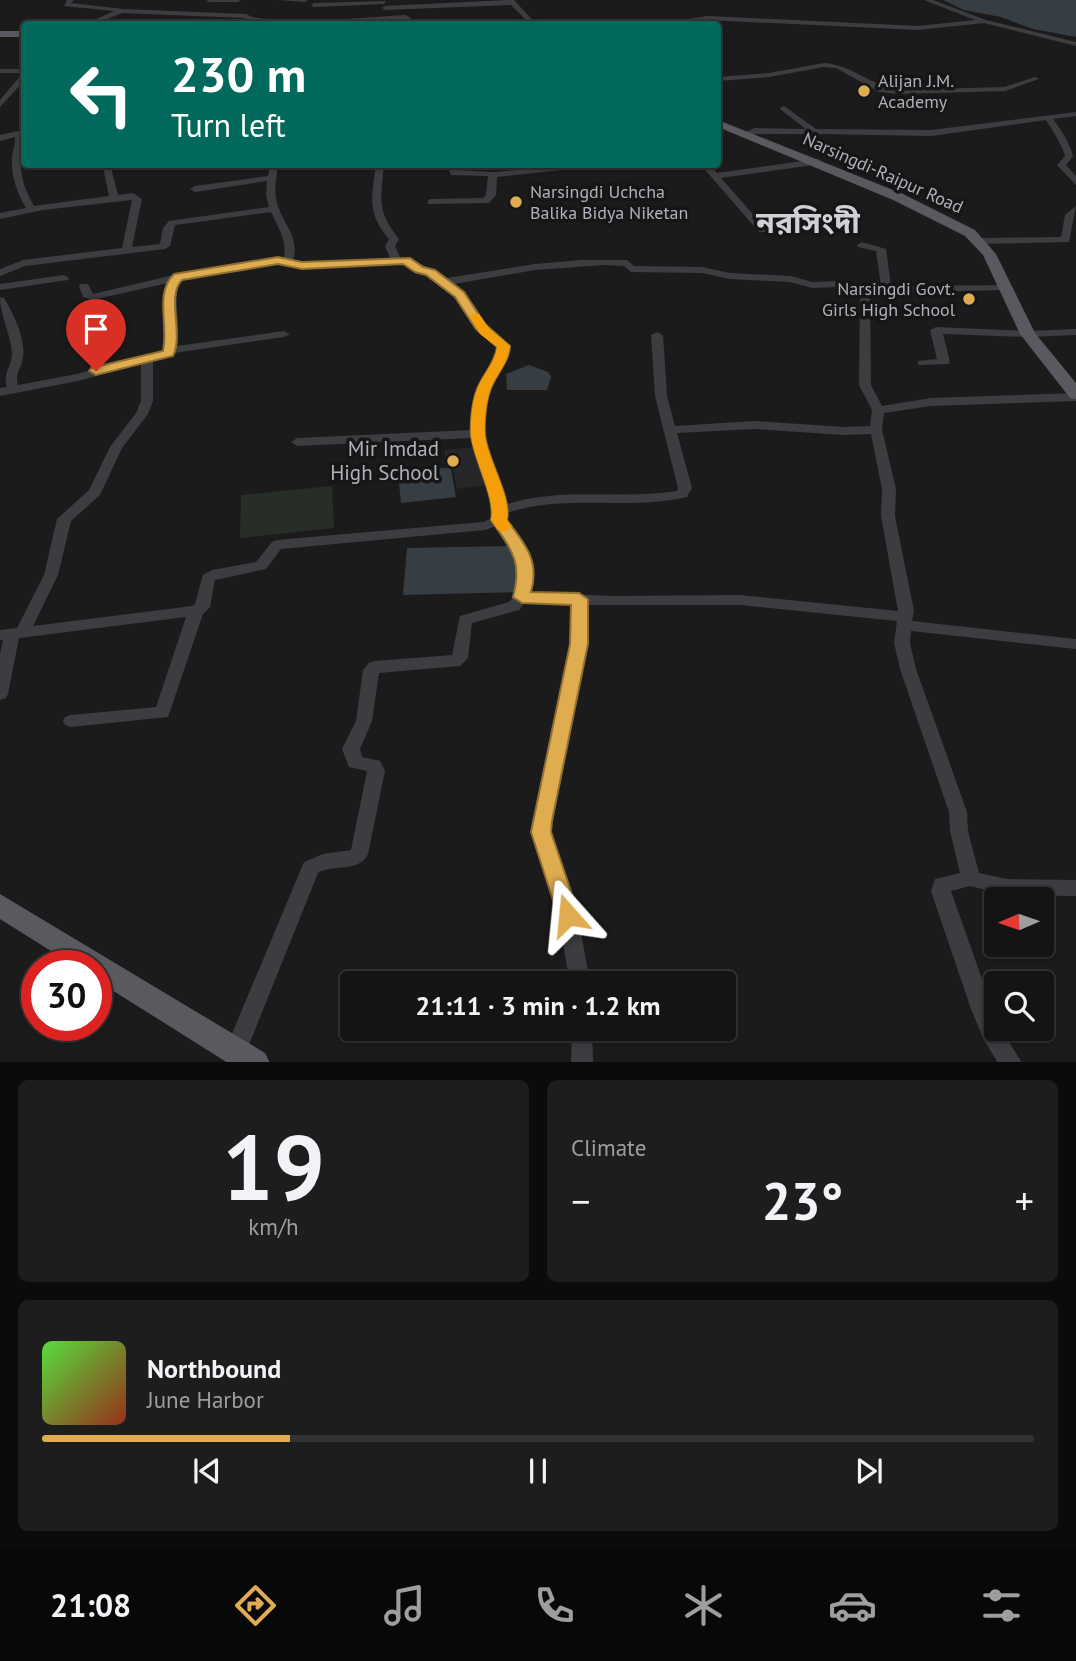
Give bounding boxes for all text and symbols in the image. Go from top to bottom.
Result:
text: 230 m [171,42,306,106]
icon: left [56,49,147,140]
place label: Alijan J.M. Academy [878,69,954,113]
marker: Alijan J.M. Academy [856,83,872,99]
text: Turn left [171,104,286,146]
street label: Narsingdi-Raipur Road [800,127,967,218]
place label: Narsingdi Uchcha Balika Bidya Niketan [530,180,688,224]
marker: Narsingdi Uchcha Balika Bidya Niketan [508,194,524,210]
district label: নরসিংদী [755,202,860,241]
place label: Narsingdi Govt. Girls High School [822,277,956,321]
marker: Narsingdi Govt. Girls High School [961,291,977,307]
pin [66,299,126,371]
icon: arrive [77,310,115,348]
place label: Mir Imdad High School [330,435,439,486]
marker: Mir Imdad High School [445,453,461,469]
position arrow [531,878,605,952]
north arrow [984,887,1054,957]
map controls [984,887,1054,1041]
speed limit sign: 30 [21,950,112,1041]
button: search [984,971,1054,1041]
text: 21:11 · 3 min · 1.2 km [416,989,661,1022]
text: 19 [222,1107,325,1225]
text: Climate [571,1133,646,1162]
text: 23° [762,1167,843,1234]
text: − [571,1176,590,1225]
text: + [1015,1176,1034,1225]
text: km/h [248,1212,299,1241]
text: Northbound [147,1352,281,1385]
text: June Harbor [147,1385,264,1414]
icon: previous [188,1452,226,1490]
icon: pause [519,1452,557,1490]
icon: next [850,1452,888,1490]
icon: directions [231,1581,280,1630]
icon: music [380,1581,429,1630]
icon: phone [530,1581,579,1630]
icon: climate [679,1581,728,1630]
icon: car [828,1581,877,1630]
icon: filters [977,1581,1026,1630]
text: 21:08 [50,1584,131,1626]

